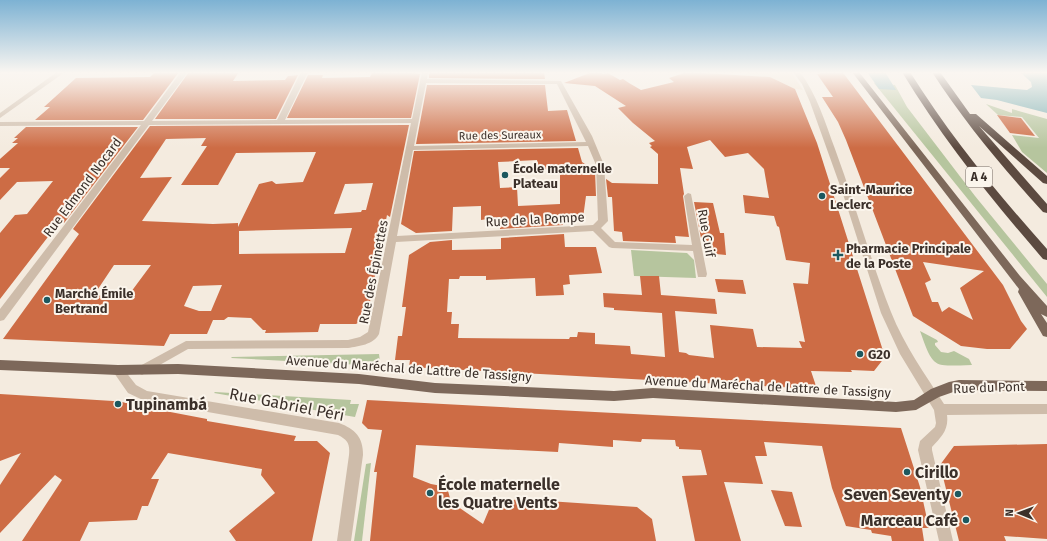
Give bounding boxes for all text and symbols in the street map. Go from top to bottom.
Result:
street label: Rue des Sureaux [459,128,542,143]
street label: Rue Edmond Nocard [40,135,125,240]
place label: École maternelle Plateau [513,160,612,191]
road number: A 4 [966,167,992,187]
marker: École maternelle Plateau [500,170,510,180]
place label: Saint-Maurice Leclerc [830,182,912,212]
marker: Saint-Maurice Leclerc [817,191,827,201]
street label: Rue Cuif [695,208,718,260]
street label: Rue de la Pompe [485,209,585,230]
street label: Rue des Épinettes [356,219,391,325]
place label: Pharmacie Principale de la Poste [846,241,971,271]
marker: Pharmacie Principale de la Poste [833,250,843,260]
place label: Marché Émile Bertrand [55,285,133,316]
marker: Marché Émile Bertrand [42,295,52,305]
place label: G20 [868,347,891,362]
marker: G20 [855,349,865,359]
street label: Avenue du Maréchal de Lattre de Tassigny [286,352,533,385]
street label: Avenue du Maréchal de Lattre de Tassigny [645,373,892,400]
street label: Rue du Pont [953,379,1025,396]
street label: Rue Gabriel Péri [228,384,346,425]
place label: Tupinambá [126,395,207,414]
marker: Tupinambá [113,399,123,409]
place label: Cirillo [915,463,958,482]
marker: Cirillo [902,467,912,477]
place label: École maternelle les Quatre Vents [438,474,560,512]
place label: Seven Seventy [844,485,951,504]
marker: École maternelle les Quatre Vents [425,488,435,498]
marker: Seven Seventy [953,489,963,499]
north arrow [999,493,1039,533]
text: N [1003,509,1016,517]
place label: Marceau Café [861,511,958,530]
marker: Marceau Café [961,515,971,525]

